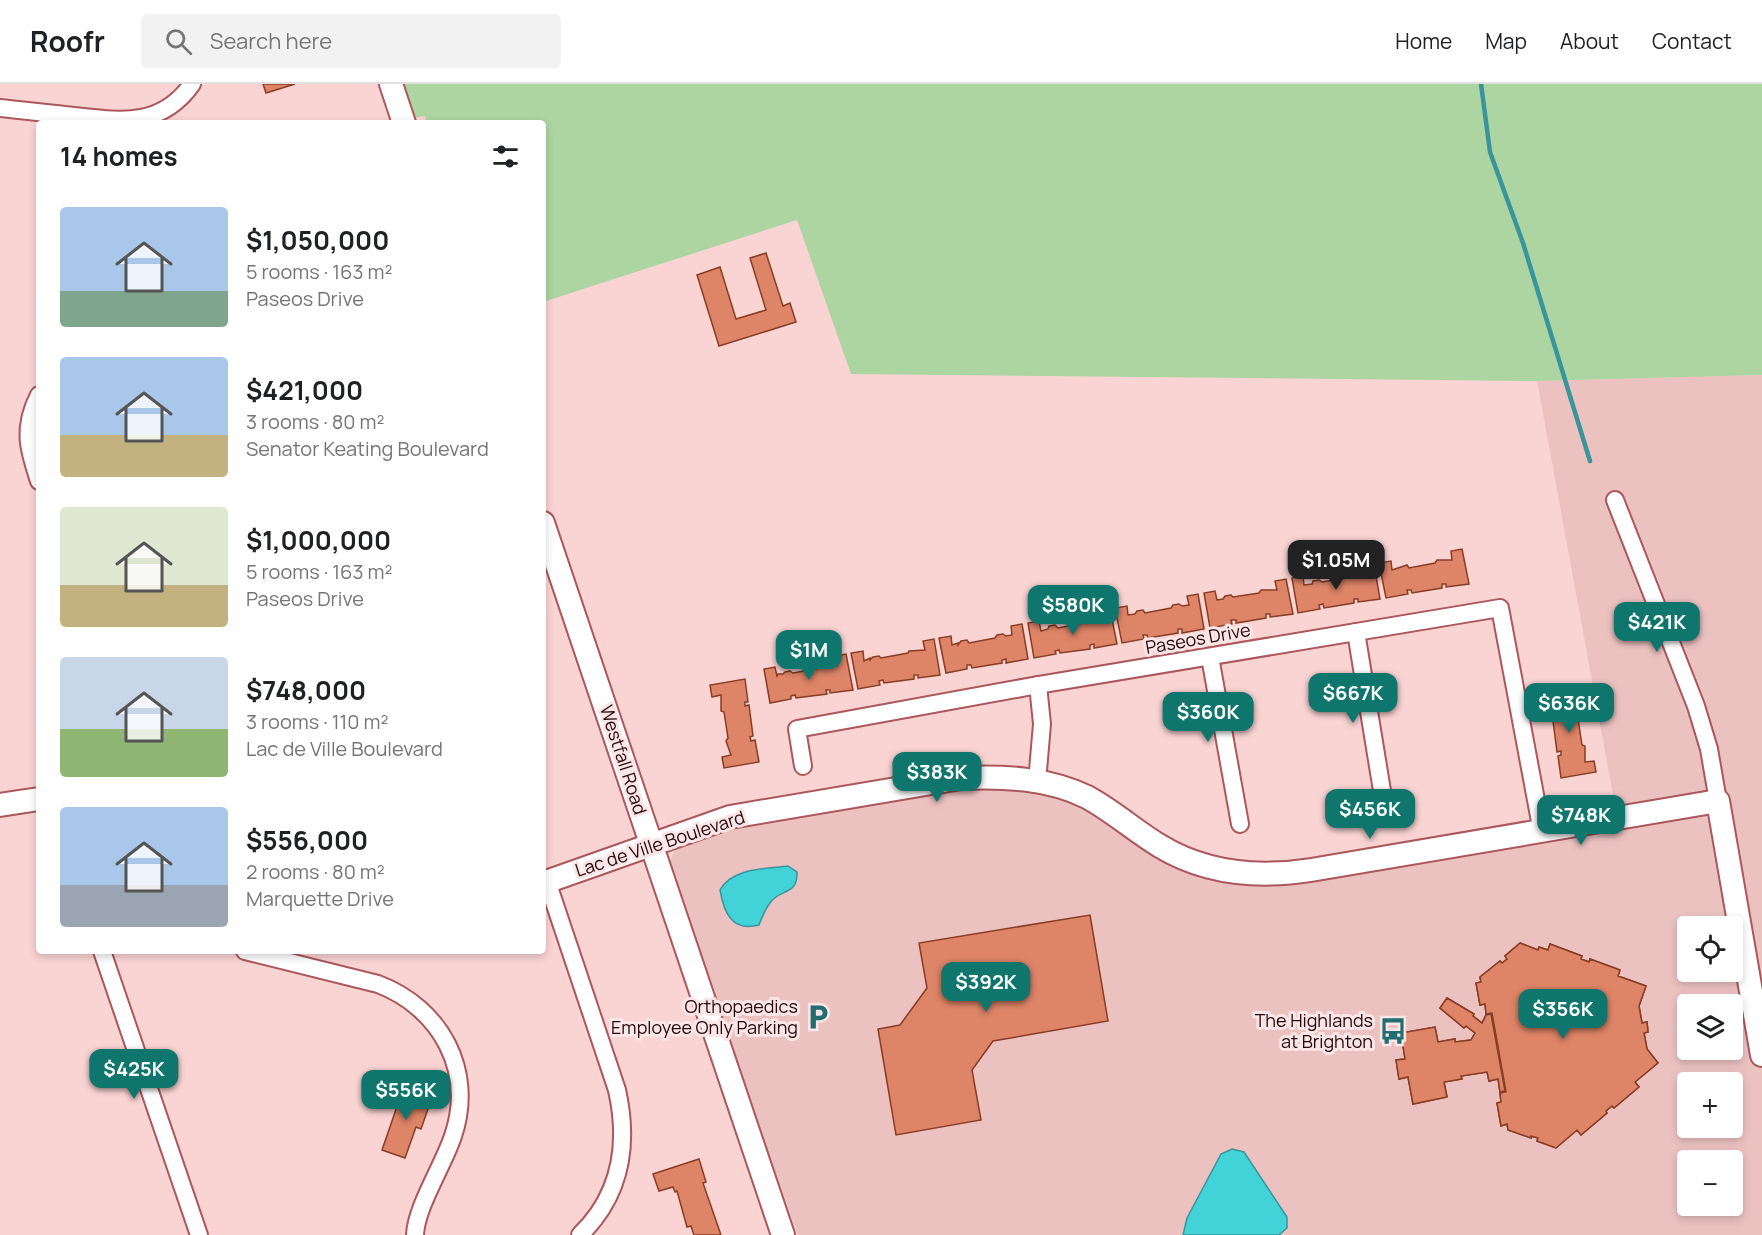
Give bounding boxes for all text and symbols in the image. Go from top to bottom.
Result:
search box [141,14,561,68]
text: Roofr [30,22,105,60]
icon: search [162,25,195,58]
text: Search here [210,26,332,56]
text: Home [1395,27,1452,55]
text: Map [1485,27,1527,55]
text: About [1560,27,1619,55]
text: Contact [1652,27,1732,55]
text: 14 homes [60,138,178,174]
icon: filters [489,140,522,173]
text: $1,050,000 [246,222,389,258]
icon: home [108,231,180,303]
text: 5 rooms · 163 m² [246,258,392,285]
text: Paseos Drive [246,285,364,312]
text: $421,000 [246,372,363,408]
icon: home [108,381,180,453]
text: 3 rooms · 80 m² [246,408,385,435]
text: Senator Keating Boulevard [246,435,489,462]
text: $1,000,000 [246,522,391,558]
icon: home [108,531,180,603]
pin: $1.05M [1287,540,1385,591]
text: $1.05M [1302,546,1370,573]
text: 5 rooms · 163 m² [246,558,392,585]
text: Paseos Drive [246,585,364,612]
pin: $580K [1031,585,1115,636]
text: $580K [1042,591,1104,618]
pin: $421K [1615,602,1699,653]
text: $421K [1628,608,1686,635]
street label: Paseos Drive [1143,617,1252,659]
pin: $1M [780,630,838,681]
text: $1M [790,636,828,663]
text: $748,000 [246,672,366,708]
pin: $667K [1311,673,1395,724]
text: $667K [1322,679,1384,706]
icon: home [108,681,180,753]
pin: $636K [1527,683,1611,734]
text: $636K [1538,689,1600,716]
pin: $360K [1166,692,1250,743]
text: $360K [1177,698,1239,725]
street label: Westfall Road [595,702,653,817]
text: 3 rooms · 110 m² [246,708,388,735]
text: Lac de Ville Boulevard [246,735,443,762]
pin: $383K [895,752,979,803]
text: $383K [906,758,968,785]
pin: $456K [1328,789,1412,840]
text: $456K [1339,795,1401,822]
pin: $748K [1539,795,1623,846]
text: $748K [1551,801,1611,828]
street label: Lac de Ville Boulevard [572,804,748,882]
text: $556,000 [246,822,368,858]
icon: home [108,831,180,903]
text: 2 rooms · 80 m² [246,858,385,885]
text: Marquette Drive [246,885,394,912]
map controls [1677,916,1743,1216]
button: locate [1677,916,1743,982]
pin: $392K [944,962,1028,1013]
text: $392K [955,968,1017,995]
pin: $356K [1521,989,1605,1040]
place label: Orthopaedics Employee Only Parking [611,994,798,1039]
button: layers [1677,994,1743,1060]
text: $356K [1532,995,1594,1022]
parking icon: Orthopaedics Employee Only Parking [803,1002,833,1032]
place label: The Highlands at Brighton [1255,1008,1373,1053]
bus stop icon: The Highlands at Brighton [1378,1016,1408,1046]
pin: $425K [92,1049,176,1100]
text: $425K [103,1055,165,1082]
pin: $556K [364,1070,448,1121]
button: + [1677,1072,1743,1138]
text: $556K [375,1076,437,1103]
button: − [1677,1150,1743,1216]

